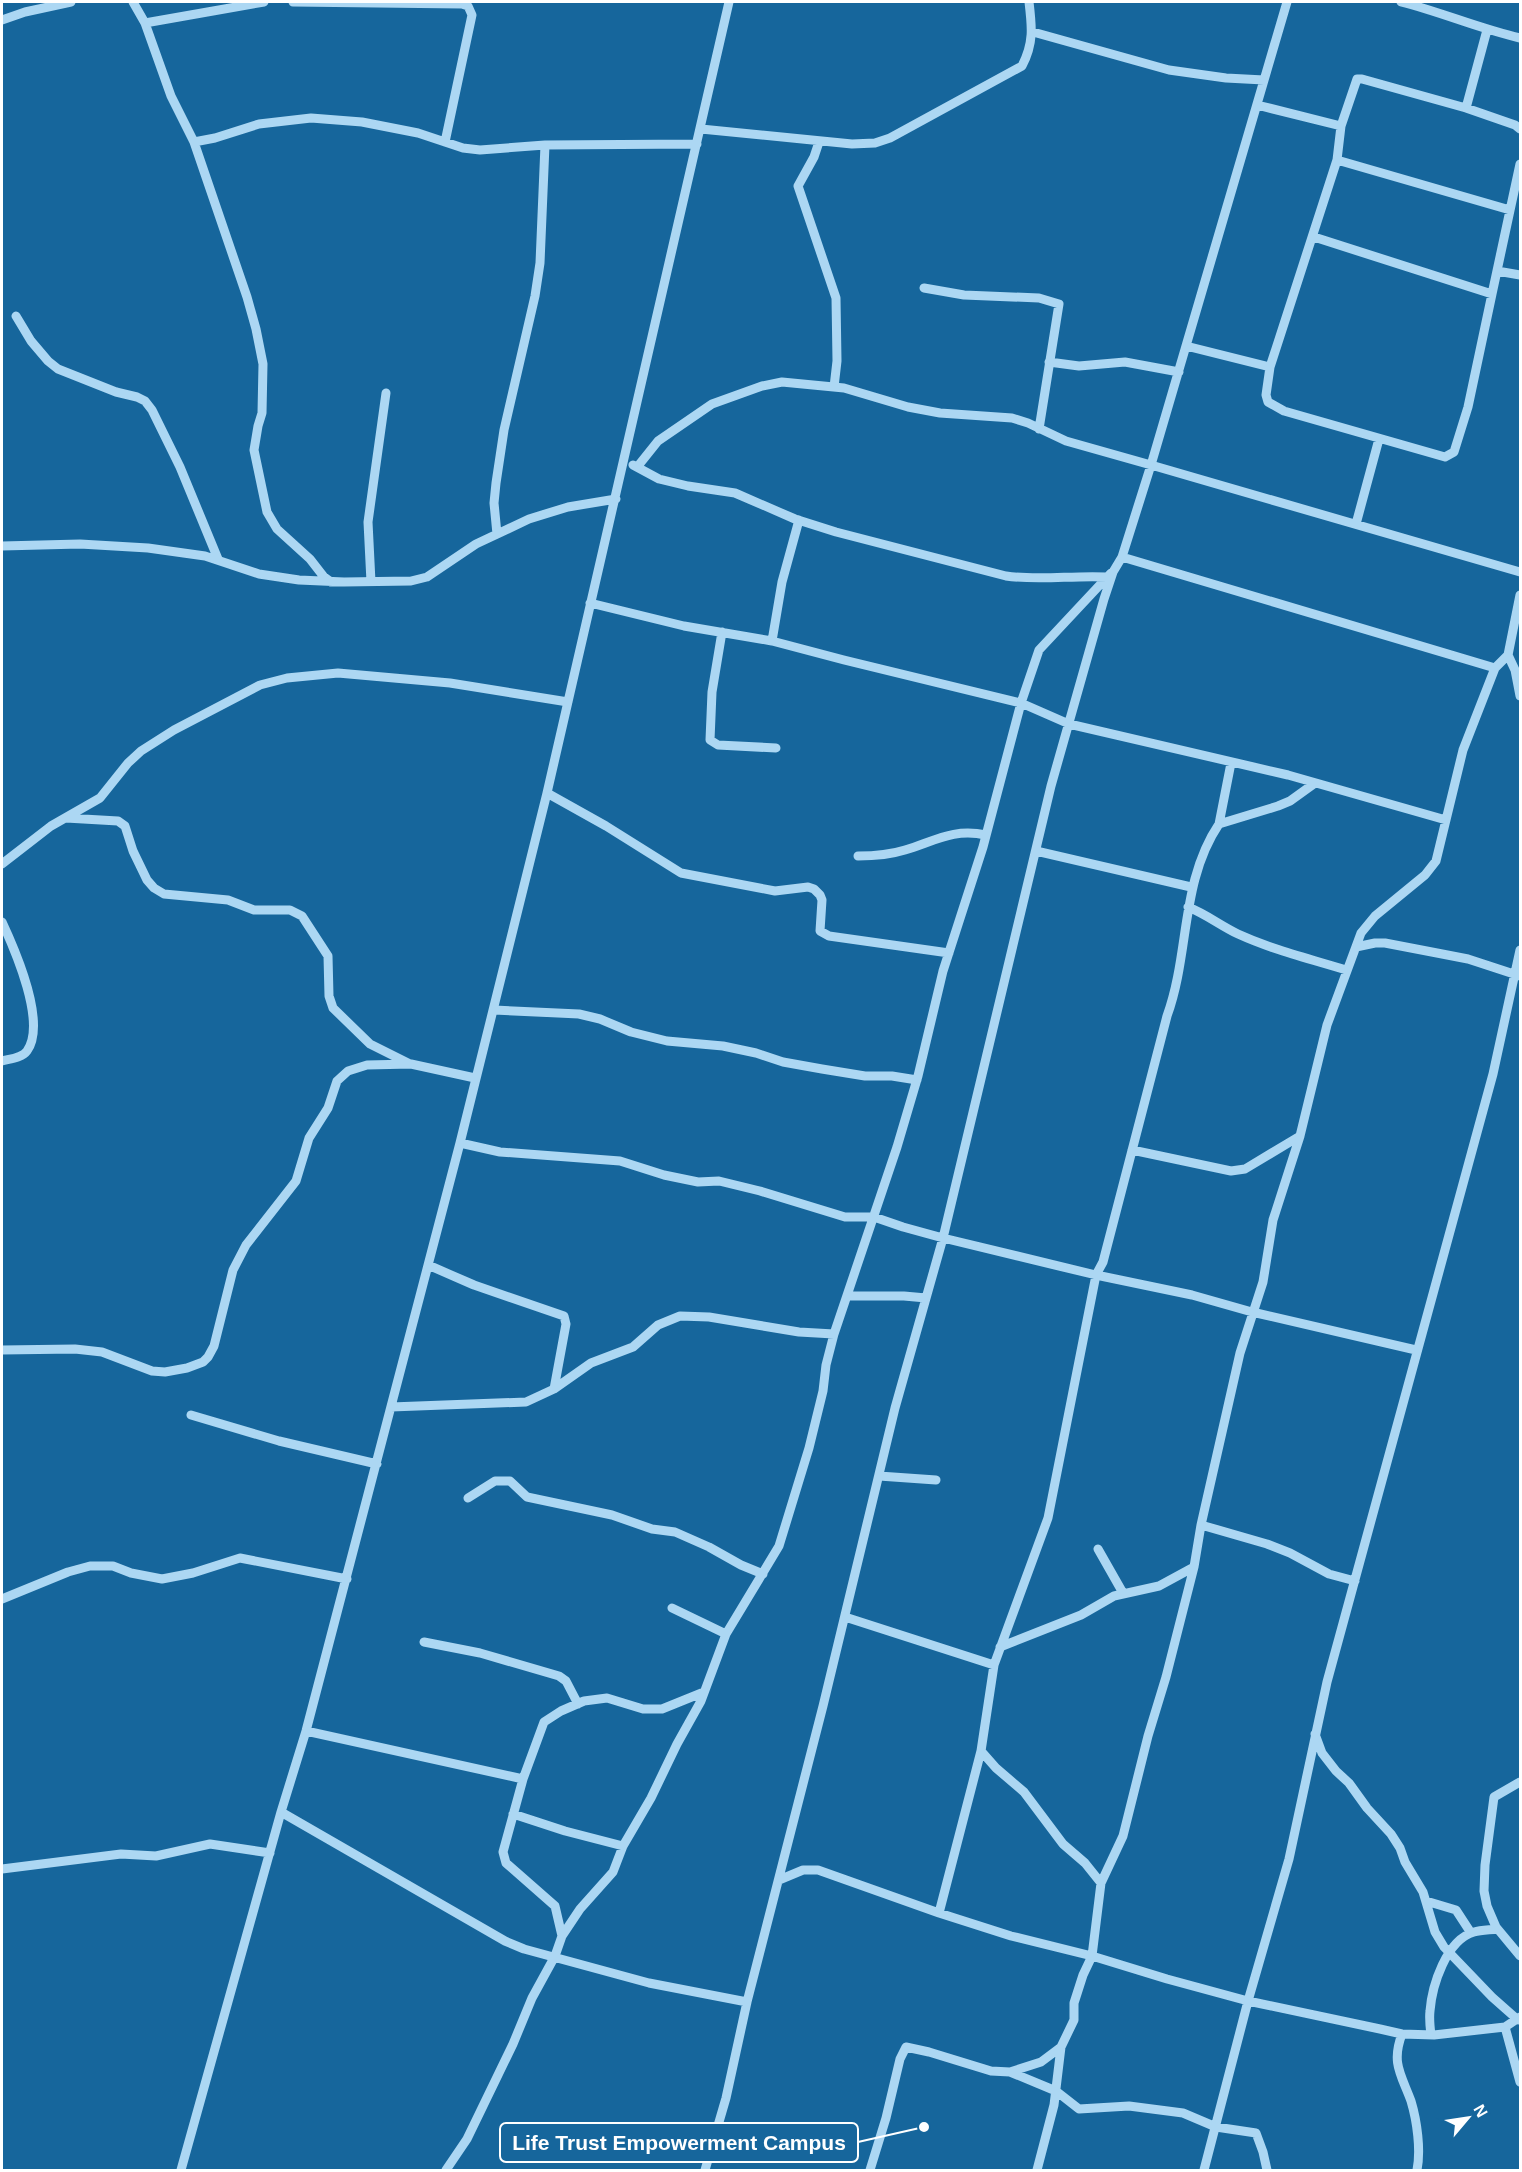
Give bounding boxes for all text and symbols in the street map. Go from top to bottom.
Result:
north arrow [1438,2088,1498,2148]
text: N [1470,2102,1491,2120]
callout: Life Trust Empowerment Campus [500,2123,858,2162]
text: Life Trust Empowerment Campus [512,2131,846,2154]

